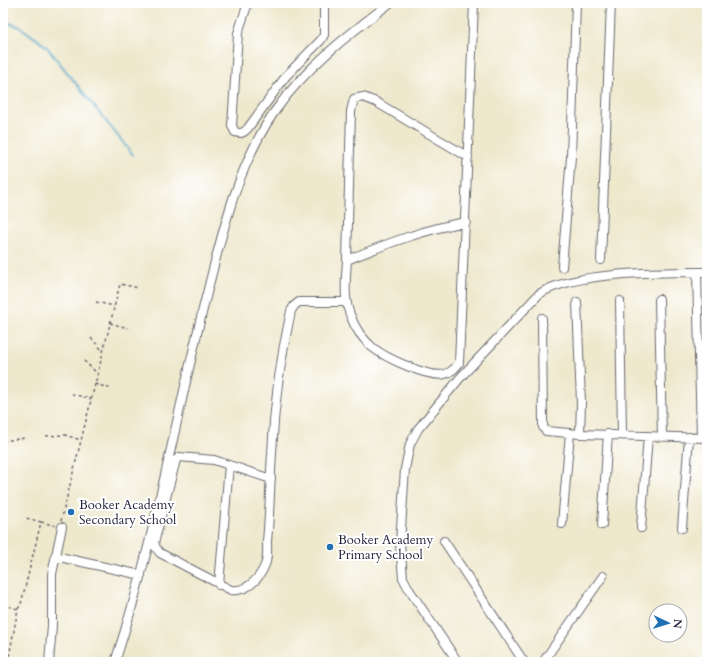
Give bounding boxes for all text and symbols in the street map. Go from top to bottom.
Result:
place label: Booker Academy Secondary School [79,496,177,529]
marker: Booker Academy Secondary School [66,507,76,517]
place label: Booker Academy Primary School [338,531,434,564]
marker: Booker Academy Primary School [325,542,335,552]
north arrow [648,603,688,643]
text: N [670,618,685,629]

